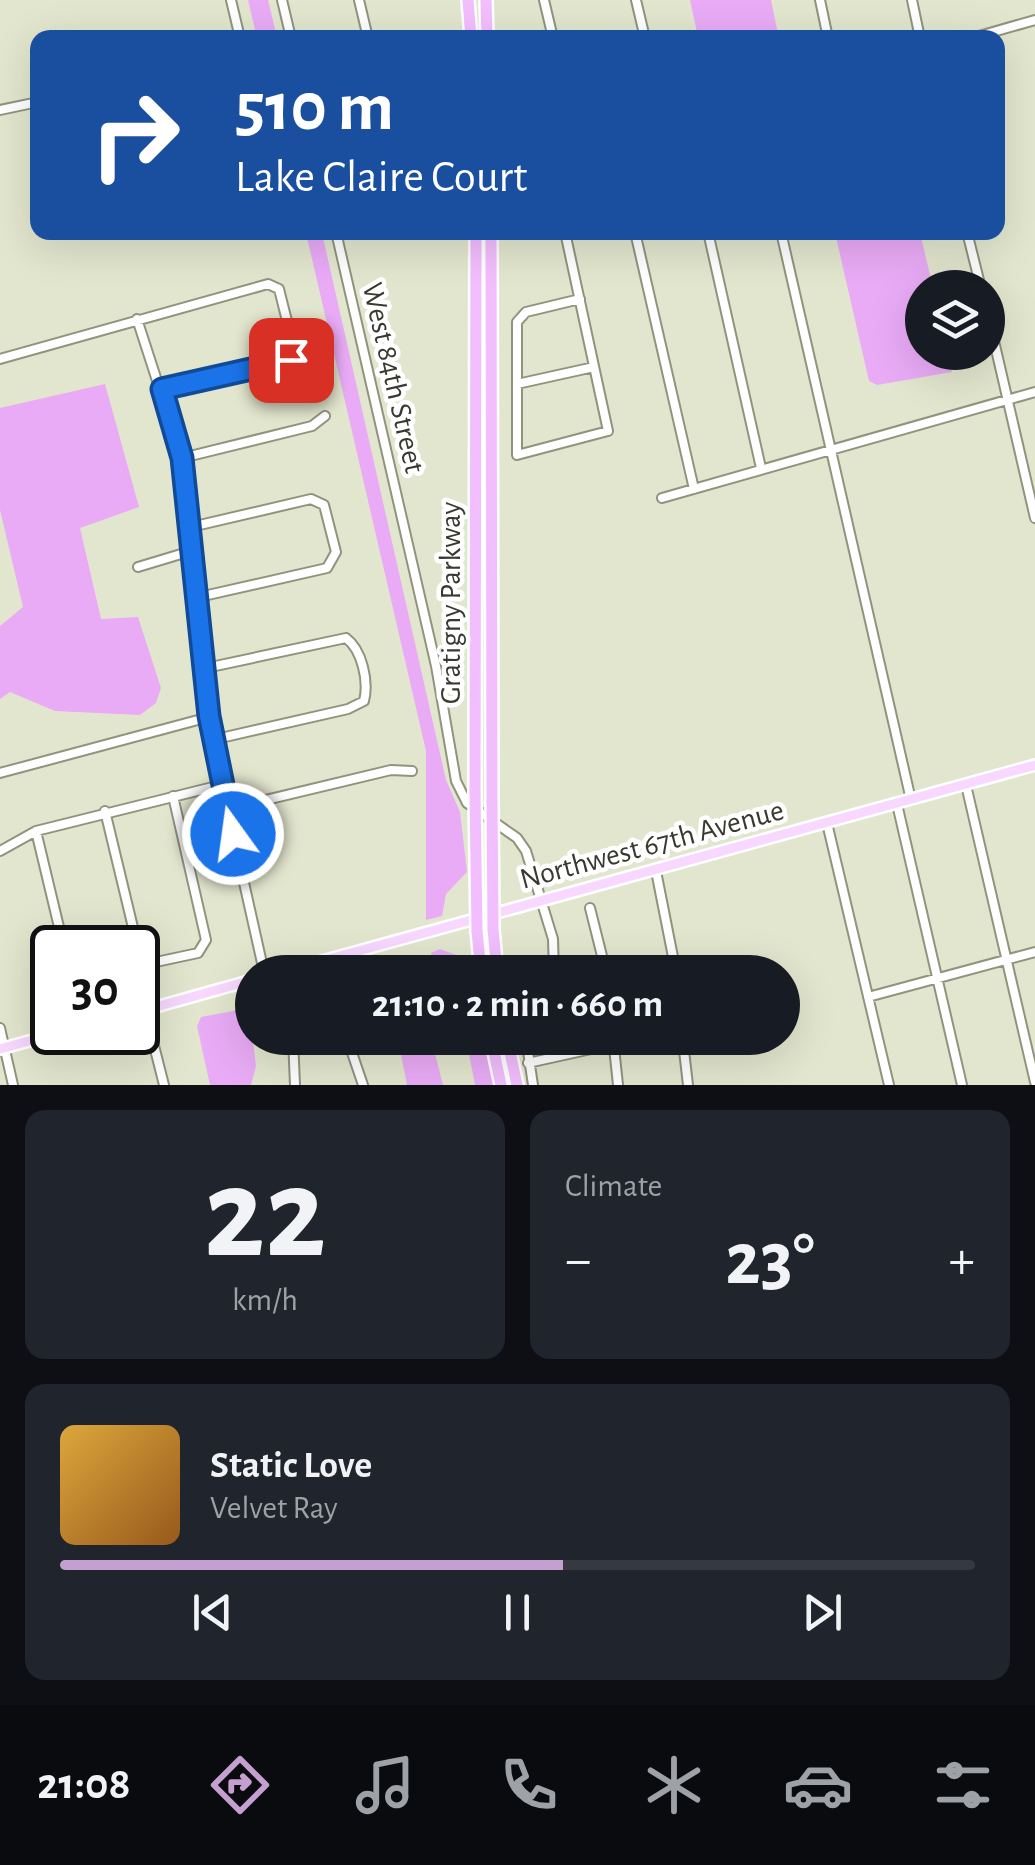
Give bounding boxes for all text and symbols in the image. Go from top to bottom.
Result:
icon: right [70,70,200,200]
text: 510 m [235,73,394,143]
text: Lake Claire Court [235,155,527,200]
map controls [905,270,1005,370]
button: layers [905,270,1005,370]
street label: West 84th Street [357,280,430,476]
pin [249,318,334,403]
icon: arrive [264,333,319,388]
street label: Gratigny Parkway [436,502,466,704]
position arrow [181,782,285,886]
street label: Northwest 67th Avenue [517,795,787,895]
speed limit sign: 30 [30,925,160,1055]
text: 21:10 · 2 min · 660 m [372,986,663,1024]
text: 22 [204,1151,326,1281]
text: Climate [565,1170,662,1202]
text: 23° [725,1223,815,1298]
text: − [565,1233,591,1288]
text: + [949,1233,975,1288]
text: km/h [232,1284,298,1316]
text: Static Love [210,1447,372,1485]
text: Velvet Ray [210,1492,338,1524]
icon: previous [185,1585,240,1640]
icon: pause [490,1585,545,1640]
icon: next [795,1585,850,1640]
icon: directions [205,1750,275,1820]
icon: music [350,1750,420,1820]
icon: phone [494,1750,564,1820]
icon: climate [639,1750,709,1820]
icon: car [783,1750,853,1820]
icon: filters [928,1750,998,1820]
text: 21:08 [37,1762,131,1807]

